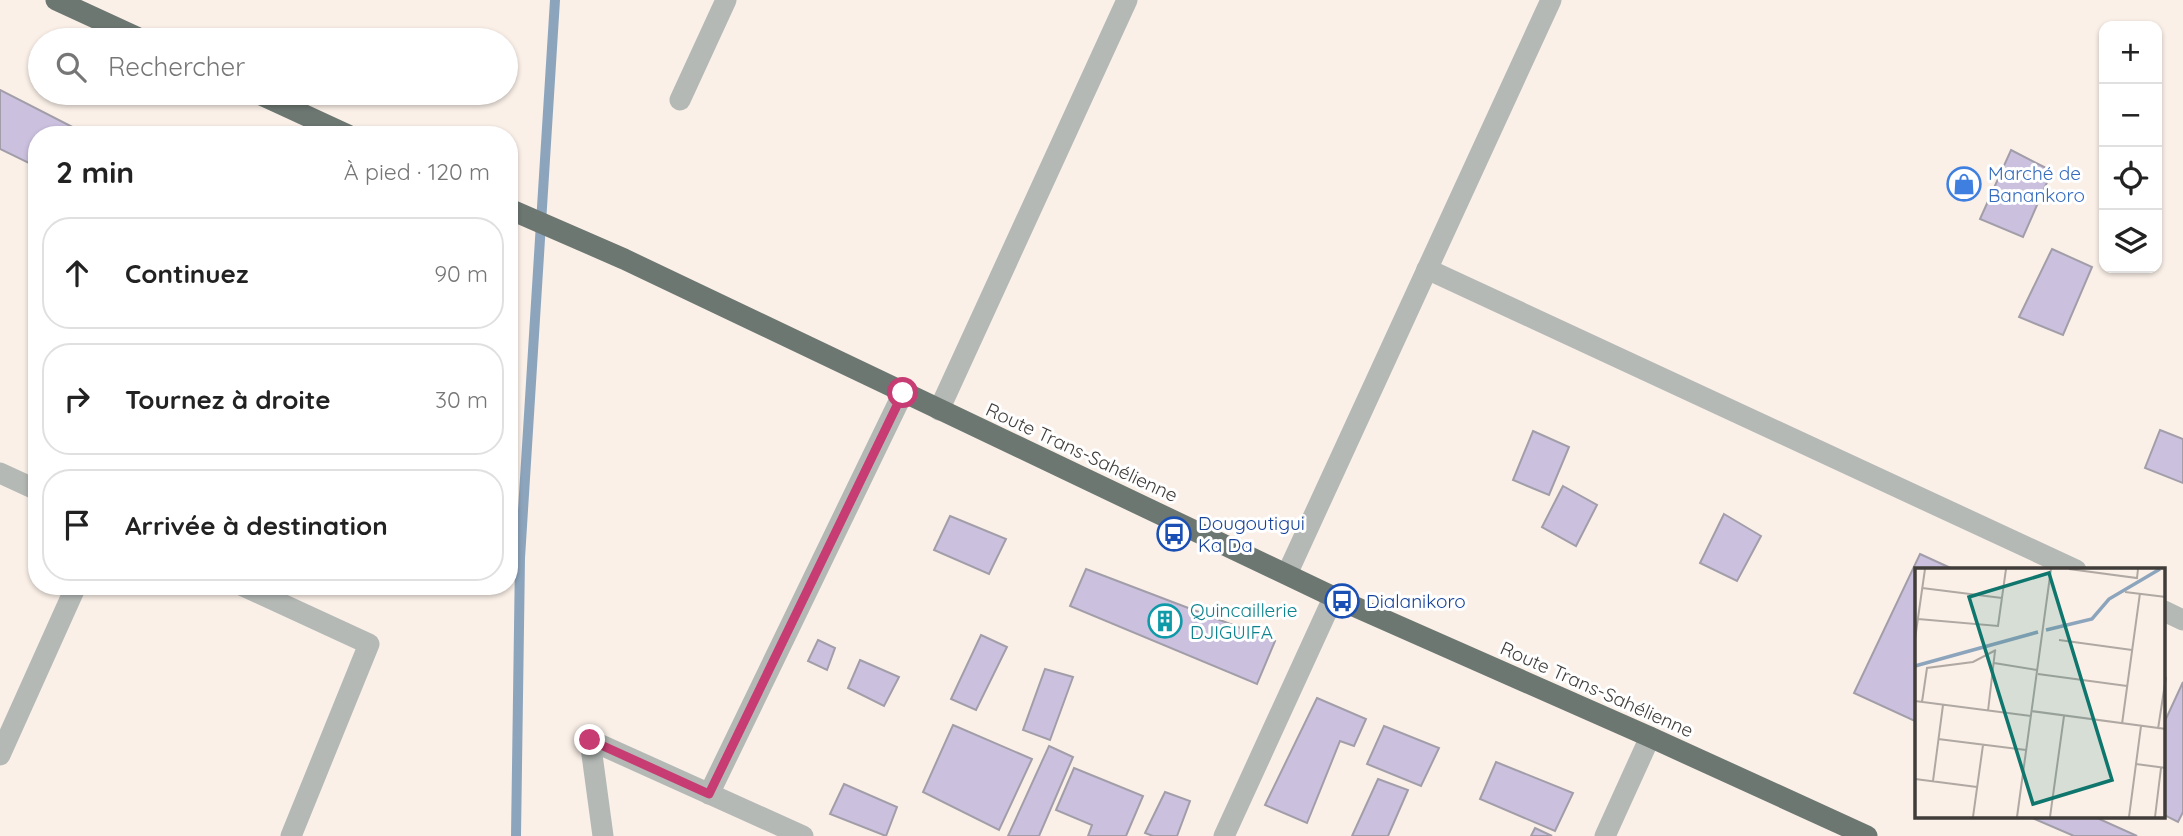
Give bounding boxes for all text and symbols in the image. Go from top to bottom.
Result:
map controls [2099,21,2162,273]
button: + [2099,21,2162,84]
search box [28,28,518,105]
icon: search [52,48,90,86]
text: Rechercher [108,50,245,83]
button: − [2099,84,2162,147]
button: locate [2099,147,2162,210]
text: 2 min [56,153,134,191]
text: À pied · 120 m [344,157,490,186]
place label: Marché de Banankoro [1988,161,2085,207]
shop icon: Marché de Banankoro [1945,165,1983,203]
button: layers [2099,210,2162,273]
icon: ahead [58,254,96,292]
text: Continuez [125,257,248,290]
text: 90 m [434,259,488,288]
route start [887,377,918,408]
icon: right [58,380,96,418]
text: Tournez à droite [125,383,330,416]
text: 30 m [435,385,488,414]
street label: Route Trans-Sahélienne [982,397,1182,507]
icon: arrive [58,506,96,544]
text: Arrivée à destination [125,509,388,542]
place label: Dougoutigui Ka Da [1198,511,1305,557]
bus stop icon: Dougoutigui Ka Da [1155,515,1193,553]
inset map [1915,568,2166,818]
bus stop icon: Dialanikoro [1323,582,1361,620]
place label: Dialanikoro [1366,589,1466,613]
place label: Quincaillerie DJIGUIFA [1190,598,1297,644]
building icon: Quincaillerie DJIGUIFA [1146,602,1184,640]
street label: Route Trans-Sahélienne [1497,636,1697,742]
route end [574,724,605,755]

